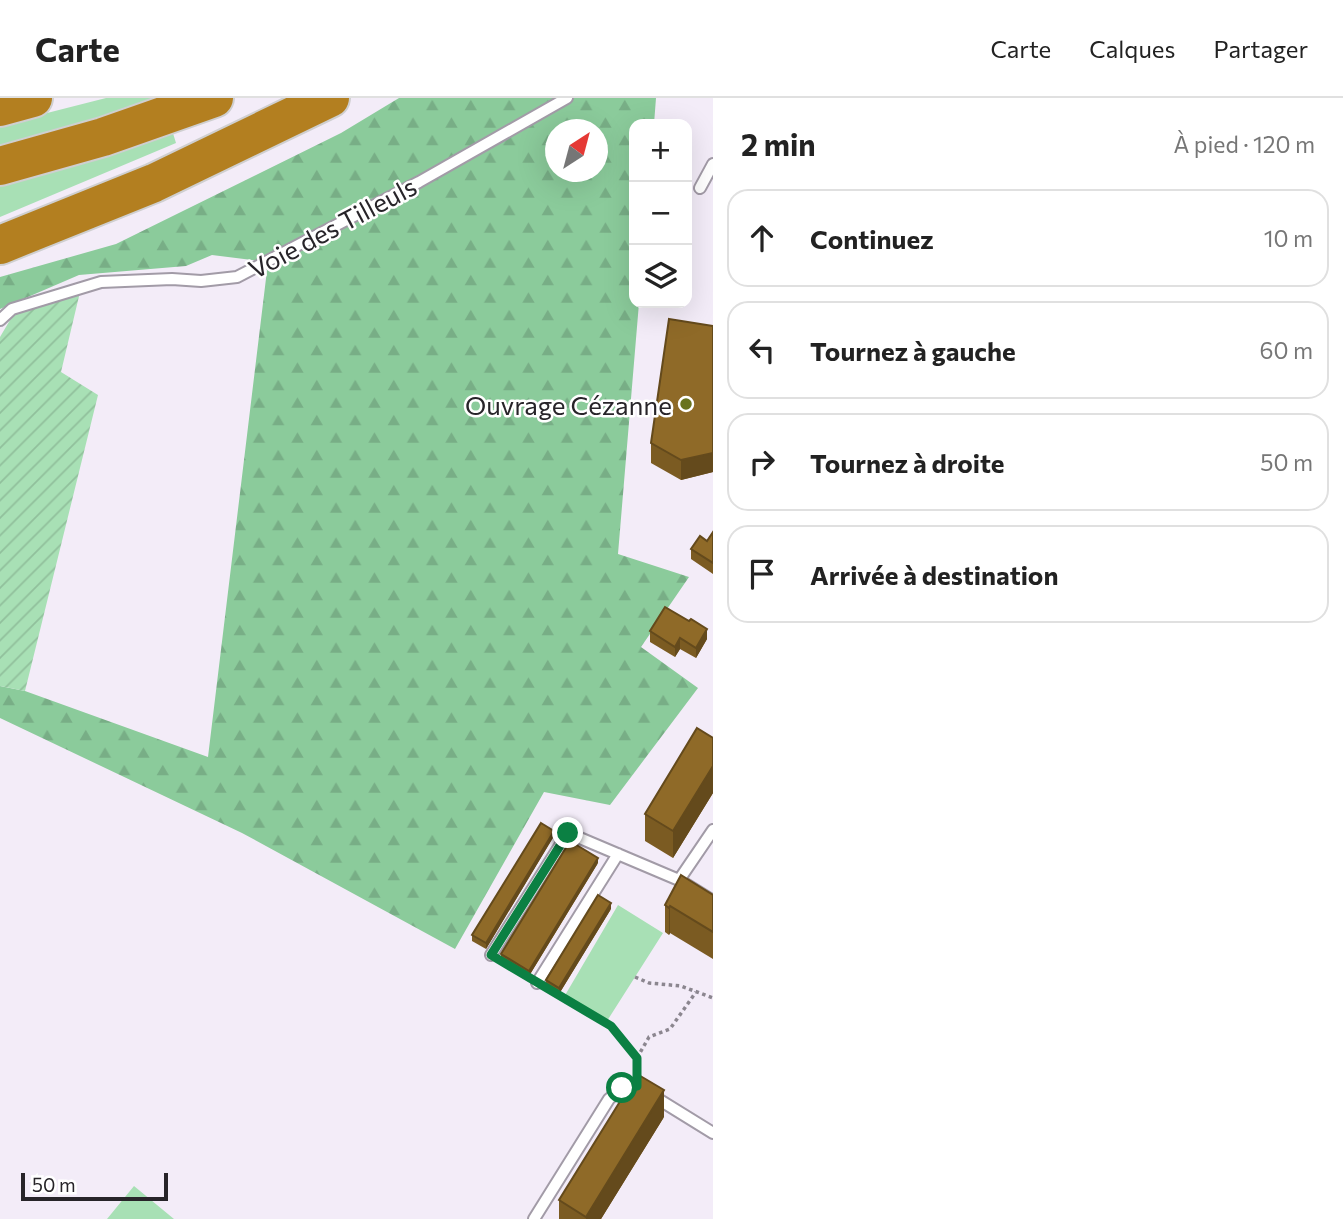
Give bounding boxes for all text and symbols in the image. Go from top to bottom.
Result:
text: Carte [35,28,120,69]
text: Carte [990,34,1051,63]
text: Calques [1089,34,1175,63]
text: Partager [1213,34,1308,63]
north arrow [545,119,608,182]
map controls [629,119,692,308]
button: + [629,119,692,182]
text: 2 min [741,125,816,162]
text: À pied · 120 m [1174,130,1315,158]
street label: Voie des Tilleuls [243,170,421,284]
button: − [629,182,692,245]
icon: ahead [743,219,781,257]
text: Continuez [810,223,934,254]
text: 10 m [1264,224,1313,252]
button: layers [629,245,692,308]
icon: left [743,331,781,369]
text: Tournez à gauche [810,335,1016,366]
text: 60 m [1260,336,1313,364]
place label: Ouvrage Cézanne [465,389,672,420]
marker: Ouvrage Cézanne [678,396,694,412]
icon: right [743,443,781,481]
text: Tournez à droite [810,447,1005,478]
text: 50 m [1260,448,1313,476]
icon: arrive [743,555,781,593]
text: Arrivée à destination [810,559,1058,590]
route end [552,817,583,848]
route start [606,1072,637,1103]
scale bar [21,1170,168,1202]
text: 50 m [32,1173,76,1196]

